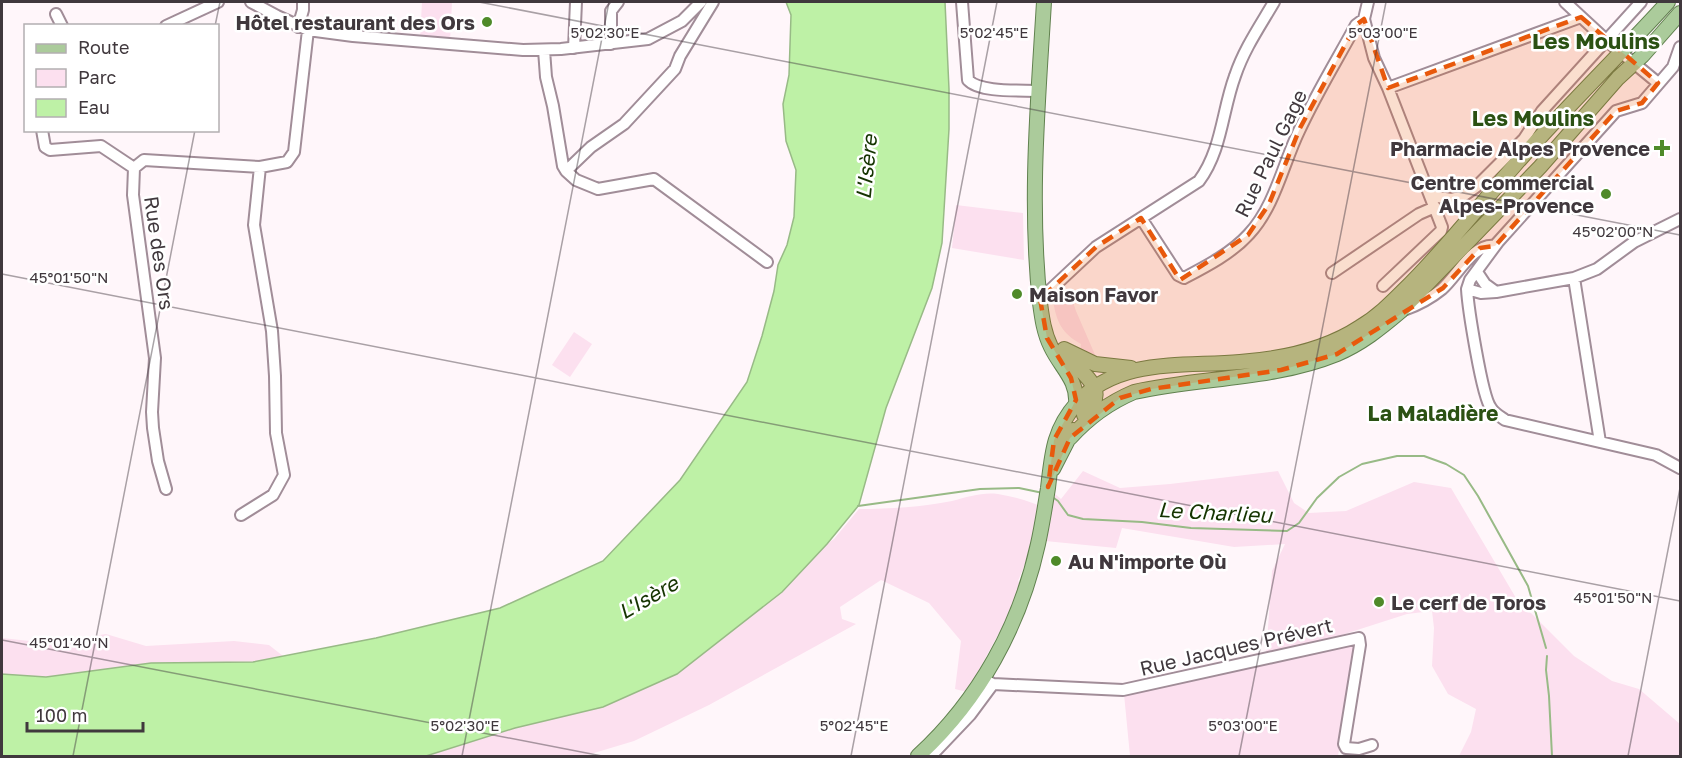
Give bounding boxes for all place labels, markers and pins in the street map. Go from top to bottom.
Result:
place label: Hôtel restaurant des Ors [236,10,475,34]
marker: Hôtel restaurant des Ors [480,15,494,29]
place label: Pharmacie Alpes Provence [1390,136,1650,160]
marker: Pharmacie Alpes Provence [1655,141,1669,155]
place label: Centre commercial Alpes-Provence [1411,170,1594,217]
marker: Centre commercial Alpes-Provence [1599,187,1613,201]
place label: Maison Favor [1029,282,1159,306]
marker: Maison Favor [1010,287,1024,301]
place label: Au N'importe Où [1068,549,1226,573]
marker: Au N'importe Où [1049,554,1063,568]
place label: Le cerf de Toros [1391,590,1546,614]
marker: Le cerf de Toros [1372,595,1386,609]

